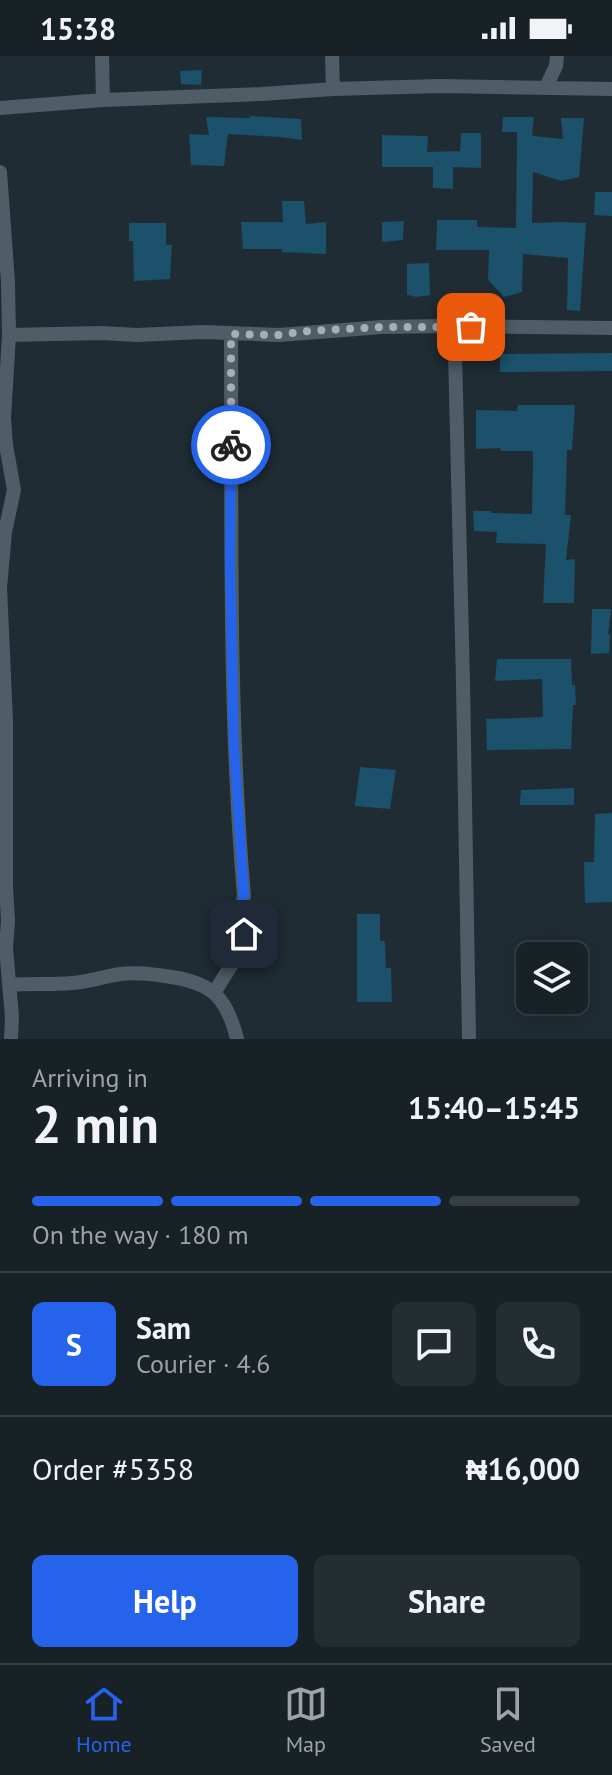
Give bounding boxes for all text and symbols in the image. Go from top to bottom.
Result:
text: 15:38 [40,9,116,48]
pin [437,293,505,361]
icon: bag [449,305,493,349]
courier [191,405,271,485]
icon: bike [209,423,253,467]
pin [210,900,278,968]
icon: home [222,912,266,956]
map controls [516,942,588,1014]
button: layers [516,942,588,1014]
text: Arriving in [32,1061,148,1094]
text: 15:40–15:45 [408,1088,580,1127]
text: 2 min [32,1090,159,1157]
text: On the way · 180 m [32,1218,249,1251]
button: chat [392,1302,476,1386]
button: phone [496,1302,580,1386]
text: Sam [136,1308,191,1347]
text: S [66,1325,82,1364]
text: Courier · 4.6 [136,1347,270,1380]
text: Order #5358 [32,1449,194,1488]
text: ₦16,000 [466,1449,580,1488]
button: Help [32,1555,298,1647]
button: Share [314,1555,580,1647]
tab: Home [76,1682,132,1758]
tab: Map [284,1682,328,1758]
tab: Saved [480,1682,536,1758]

